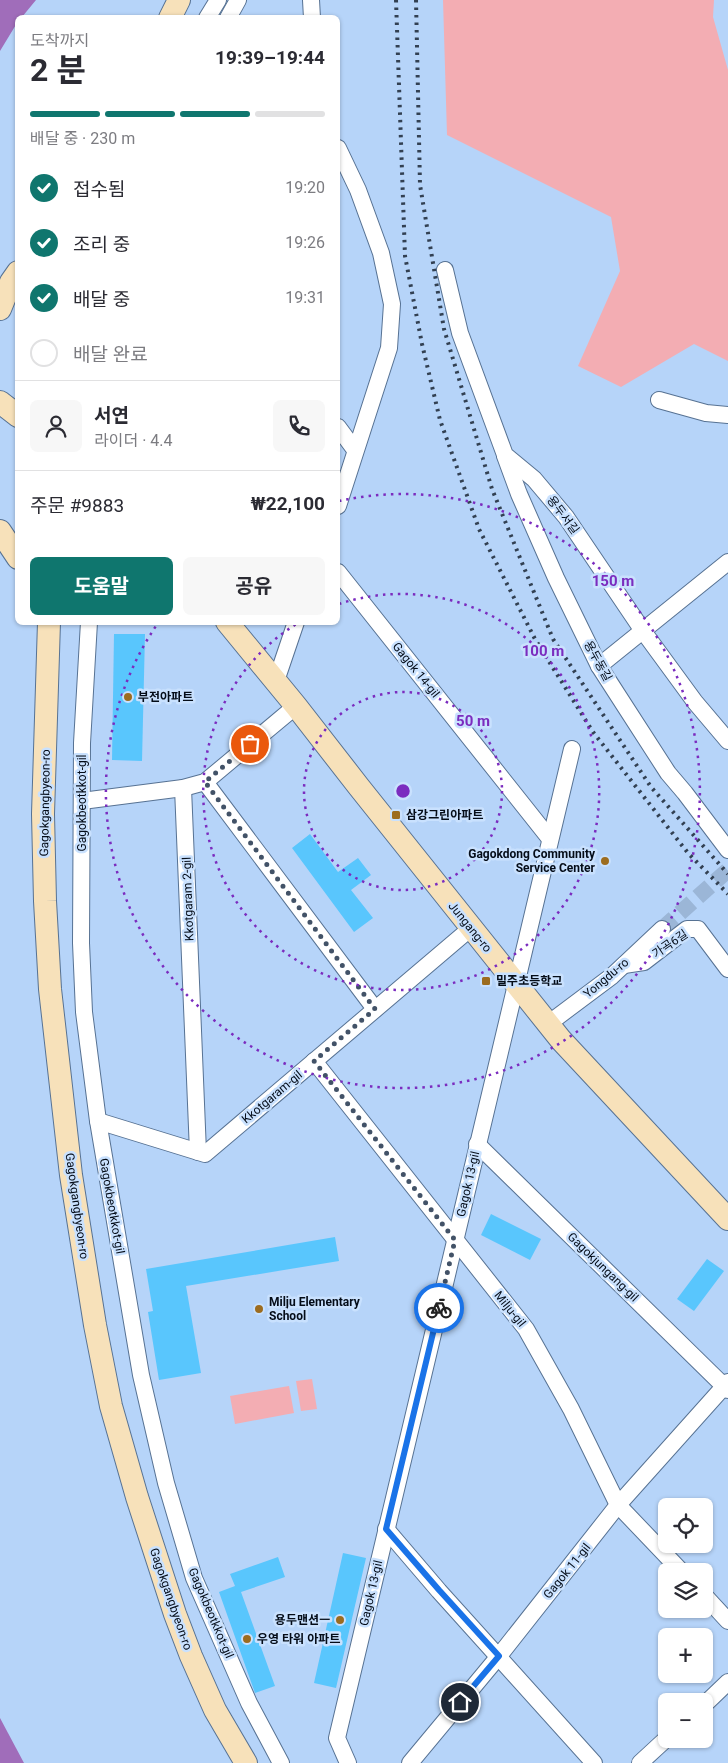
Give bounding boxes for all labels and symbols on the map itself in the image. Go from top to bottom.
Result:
street label: 용두서길 [544,493,582,537]
text: 150 m [592,572,634,590]
street label: 용두동길 [581,638,615,684]
street label: Gagok 14-gil [390,640,442,700]
text: 100 m [522,642,564,660]
place label: 부전아파트 [138,690,193,704]
marker: 부전아파트 [122,691,134,703]
text: 50 m [456,712,490,730]
pin [229,723,271,765]
street label: Gagokgangbyeon-ro [37,749,53,857]
street label: Gagokbeotkkot-gil [75,754,89,852]
centre of rings [394,782,412,800]
place label: 삼강그린아파트 [406,808,483,822]
marker: 삼강그린아파트 [390,809,402,821]
place label: Gagokdong Community Service Center [468,847,596,875]
marker: Gagokdong Community Service Center [599,855,611,867]
street label: Kkotgaram 2-gil [180,857,196,941]
street label: Jungang-ro [445,899,495,955]
street label: 가곡6길 [650,927,690,961]
street label: Yongdu-ro [581,955,632,1001]
place label: 밀주초등학교 [496,974,562,988]
marker: 밀주초등학교 [480,975,492,987]
street label: Kkotgaram-gil [239,1068,305,1126]
street label: Gagok 13-gil [454,1150,482,1218]
street label: Gagokgangbyeon-ro [63,1152,91,1260]
street label: Gagokbeotkkot-gil [97,1157,127,1255]
street label: Gagokjungang-gil [565,1230,641,1304]
courier [414,1283,464,1333]
street label: Milju-gil [491,1288,529,1330]
place label: Milju Elementary School [269,1295,361,1323]
marker: Milju Elementary School [253,1303,265,1315]
street label: Gagok 11-gil [541,1541,593,1601]
street label: Gagokgangbyeon-ro [147,1546,195,1652]
street label: Gagok 13-gil [357,1559,385,1627]
street label: Gagokbeotkkot-gil [186,1566,236,1660]
place label: 용두맨션ㅡ [275,1613,330,1627]
marker: 용두맨션ㅡ [334,1614,346,1626]
place label: 우영 타워 아파트 [257,1632,340,1646]
marker: 우영 타워 아파트 [241,1633,253,1645]
pin [439,1681,481,1723]

